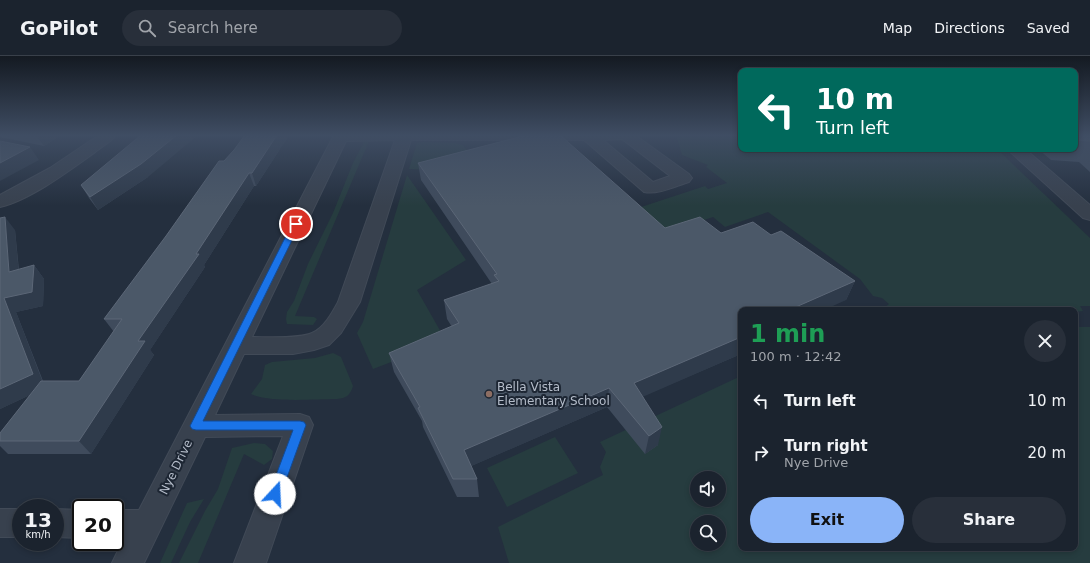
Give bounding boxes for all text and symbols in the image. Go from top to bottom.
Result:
search box [122,10,402,46]
text: GoPilot [20,17,98,39]
icon: search [136,17,158,39]
text: Search here [168,19,258,37]
text: Map [883,20,912,36]
text: Directions [934,20,1005,36]
text: Saved [1027,20,1070,36]
text: 10 m [816,83,894,116]
icon: left [750,84,802,136]
text: Turn left [816,117,889,138]
pin [279,207,313,241]
icon: arrive [285,213,307,235]
text: 1 min [750,320,825,348]
button: close [1024,320,1066,362]
text: 100 m · 12:42 [750,349,841,364]
place label: Bella Vista Elementary School [497,380,610,408]
marker: Bella Vista Elementary School [484,389,494,399]
icon: left [750,390,772,412]
text: Turn left [784,392,856,410]
text: 10 m [1028,392,1066,410]
street label: Nye Drive [157,437,195,497]
text: Turn right [784,437,868,455]
icon: right [750,442,772,464]
text: 20 m [1028,444,1066,462]
text: Nye Drive [784,455,848,470]
map controls [690,471,726,551]
button: sound [690,471,726,507]
position arrow [254,473,296,515]
button: Exit [750,497,904,543]
button: Share [912,497,1066,543]
speed limit sign: 20 [72,499,124,551]
text: 13 [24,508,52,532]
button: search [690,515,726,551]
text: km/h [25,529,51,540]

